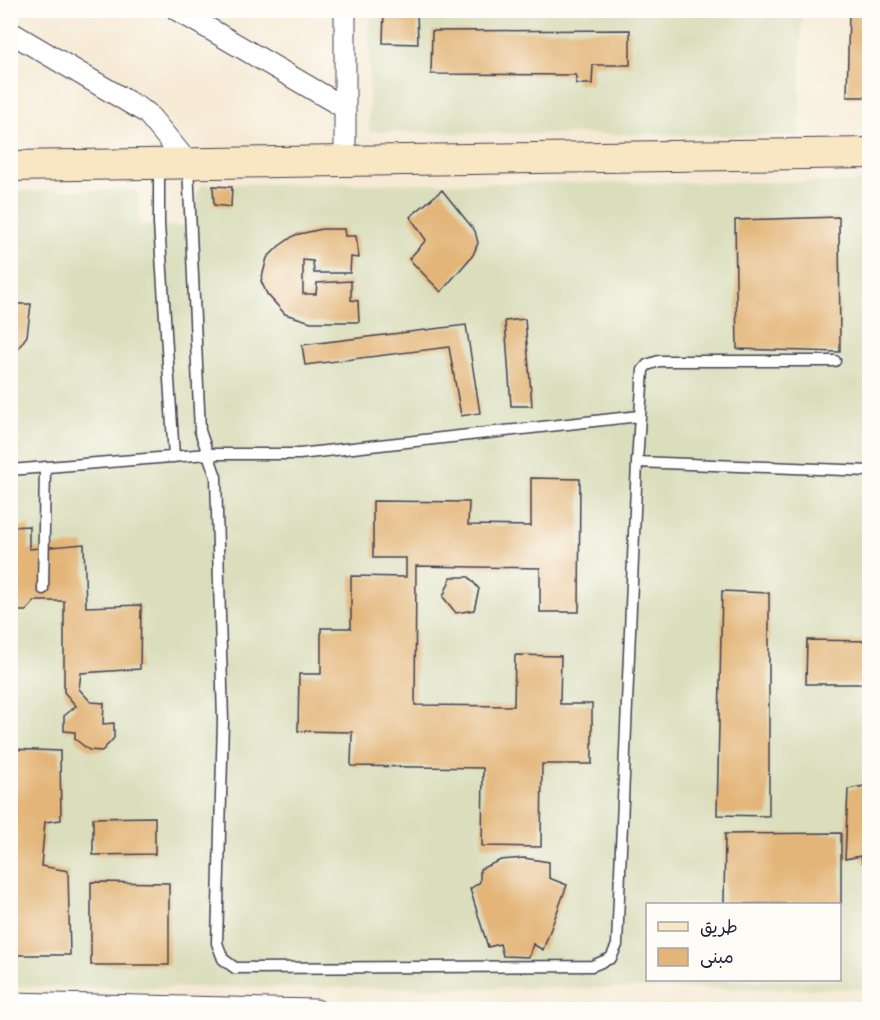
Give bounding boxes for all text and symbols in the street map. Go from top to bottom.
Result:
legend [646,903,841,981]
text: طريق [700,916,738,939]
text: مبنى [700,946,734,969]

